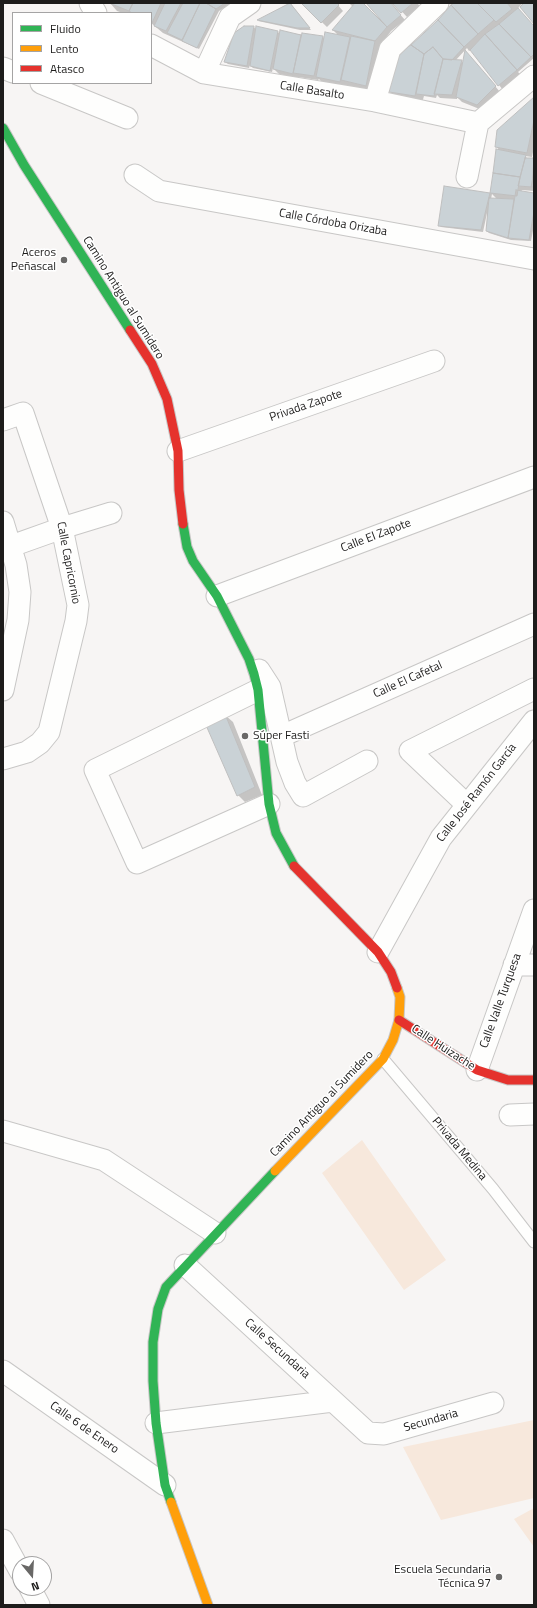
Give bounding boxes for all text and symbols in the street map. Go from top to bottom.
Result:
legend [12,12,152,84]
text: Fluido [50,19,81,38]
text: Lento [50,39,79,58]
text: Atasco [50,59,84,78]
street label: Calle Basalto [279,79,345,103]
street label: Calle Córdoba Orizaba [278,206,388,240]
street label: Camino Antiguo al Sumidero [79,234,167,362]
place label: Aceros Peñascal [11,246,56,274]
marker: Aceros Peñascal [59,255,69,265]
street label: Privada Zapote [268,387,344,425]
street label: Calle El Zapote [339,516,413,556]
street label: Calle Capricornio [53,521,83,605]
street label: Calle El Cafetal [371,658,445,702]
place label: Súper Fasti [253,729,309,743]
marker: Súper Fasti [240,731,250,741]
street label: Calle José Ramón García [434,741,520,845]
street label: Calle Valle Turquesa [477,952,525,1050]
street label: Calle Huizache [408,1022,478,1074]
street label: Camino Antiguo al Sumidero [267,1048,377,1160]
street label: Privada Medina [428,1114,490,1184]
street label: Calle Secundaria [242,1316,312,1382]
street label: Calle 6 de Enero [47,1399,121,1457]
street label: Secundaria [402,1406,460,1436]
north arrow [12,1556,52,1596]
place label: Escuela Secundaria Técnica 97 [394,1563,491,1591]
marker: Escuela Secundaria Técnica 97 [494,1572,504,1582]
text: N [29,1578,41,1595]

